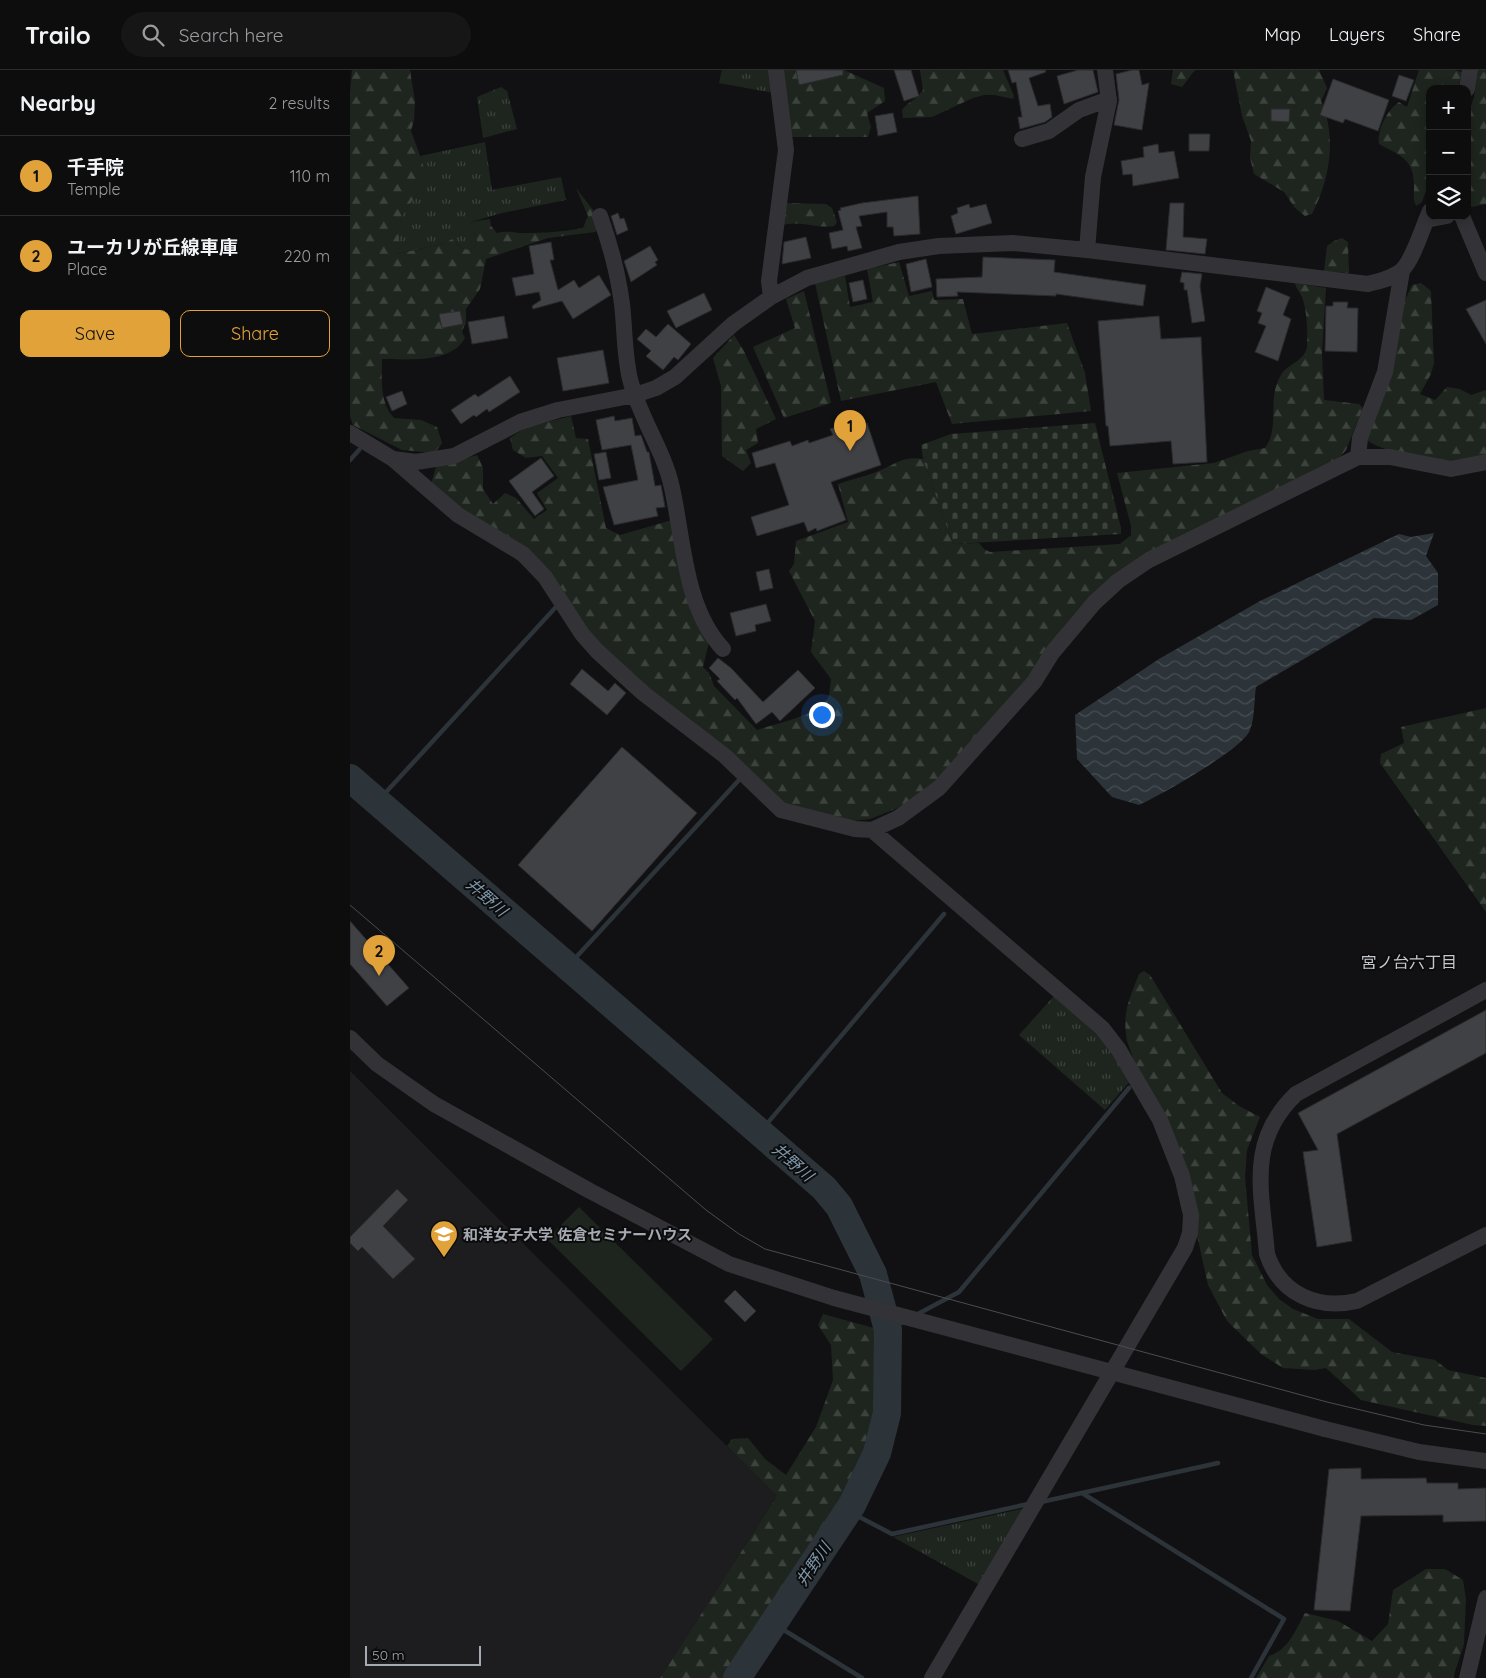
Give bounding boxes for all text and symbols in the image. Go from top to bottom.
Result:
search box [121,12,471,57]
text: Trailo [25,20,91,50]
icon: search [139,21,167,49]
text: Search here [179,23,284,47]
text: Map [1264,23,1301,46]
text: Layers [1329,23,1385,46]
text: Share [1413,23,1461,46]
map controls [1426,85,1471,220]
button: + [1426,85,1471,130]
text: Nearby [20,90,96,116]
text: 2 results [268,93,330,113]
button: − [1426,130,1471,175]
text: 千手院 [67,155,124,179]
text: 1 [33,166,39,186]
text: 110 m [290,166,330,186]
button: layers [1426,175,1471,220]
text: Temple [67,179,121,199]
text: ユーカリが丘線車庫 [67,235,238,259]
text: 2 [31,246,41,266]
text: 220 m [284,246,330,266]
text: Place [67,259,107,279]
button: Save [20,310,170,357]
button: Share [180,310,330,357]
pin: 1 [834,410,866,451]
your location [809,702,835,728]
water label: 井野川 [462,874,513,922]
pin: 2 [363,935,395,976]
district label: 宮ノ台六丁目 [1361,952,1457,972]
water label: 井野川 [768,1139,819,1187]
school or university icon: 和洋女子大学 佐倉セミナーハウス [429,1219,459,1258]
place label: 和洋女子大学 佐倉セミナーハウス [463,1225,692,1244]
water label: 井野川 [791,1537,836,1589]
scale bar [365,1643,481,1666]
text: 50 m [372,1646,405,1664]

